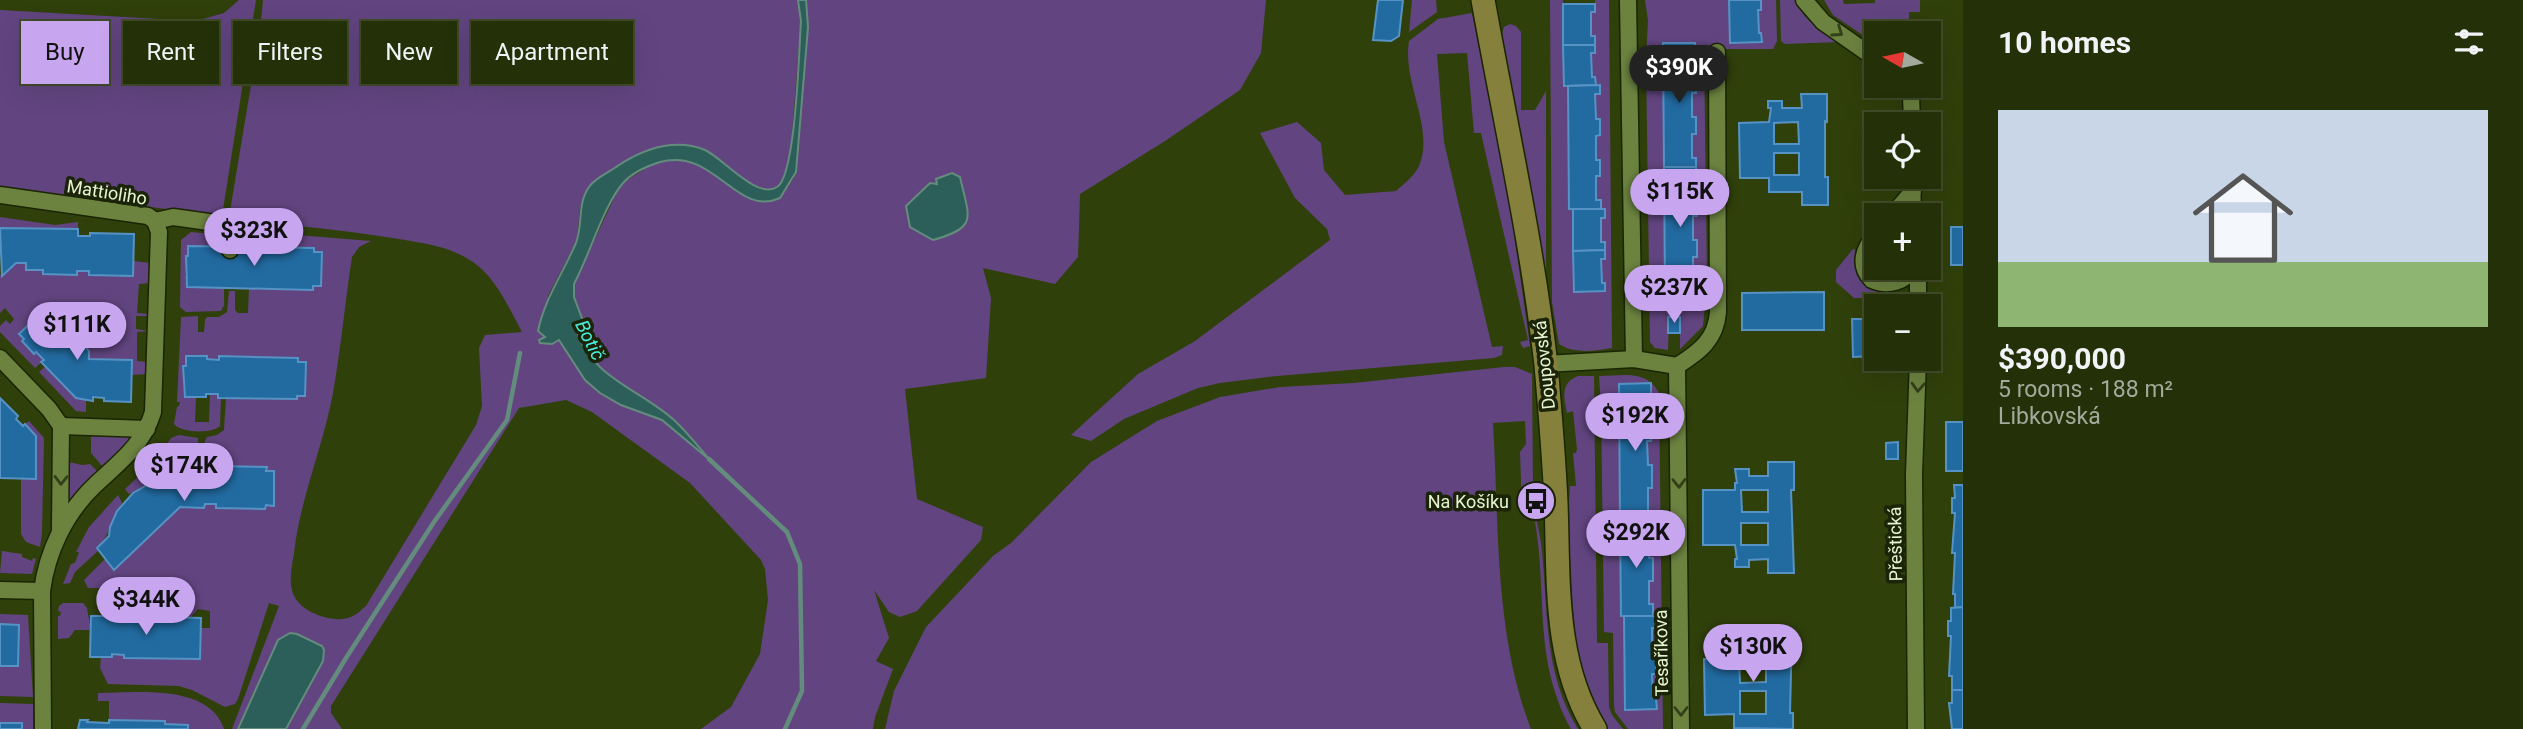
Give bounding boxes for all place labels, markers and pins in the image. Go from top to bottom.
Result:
pin: $390K [1630,46,1728,105]
pin: $115K [1631,170,1729,229]
pin: $323K [205,208,303,268]
pin: $237K [1625,266,1723,325]
pin: $111K [28,302,126,362]
pin: $192K [1586,393,1684,453]
pin: $174K [135,444,233,503]
bus stop icon: Na Košíku [1515,480,1557,522]
place label: Na Košíku [1428,491,1509,512]
pin: $292K [1587,510,1685,570]
pin: $344K [97,578,195,637]
pin: $130K [1704,624,1802,684]

